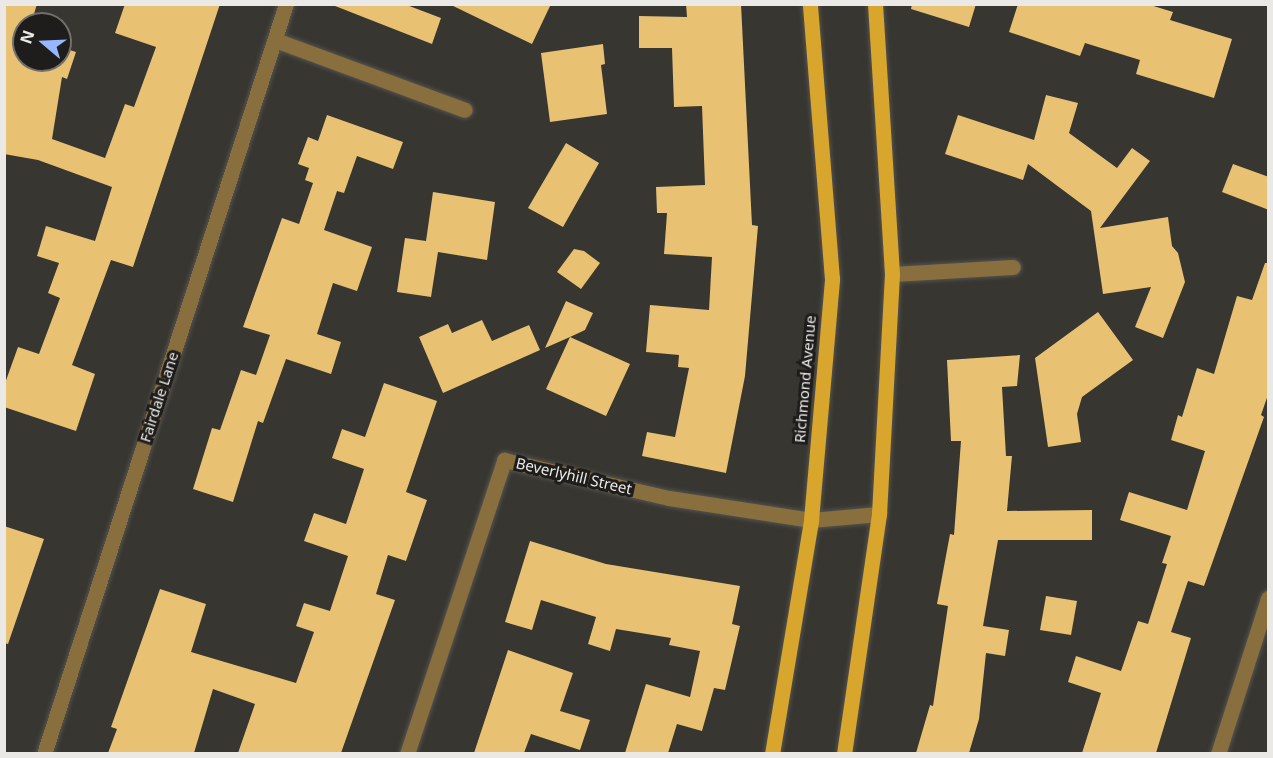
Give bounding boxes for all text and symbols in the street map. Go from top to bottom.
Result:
north arrow [12,12,72,72]
text: N [14,27,39,47]
street label: Richmond Avenue [790,315,820,443]
street label: Fairdale Lane [136,350,182,444]
street label: Beverlyhill Street [514,454,634,498]

